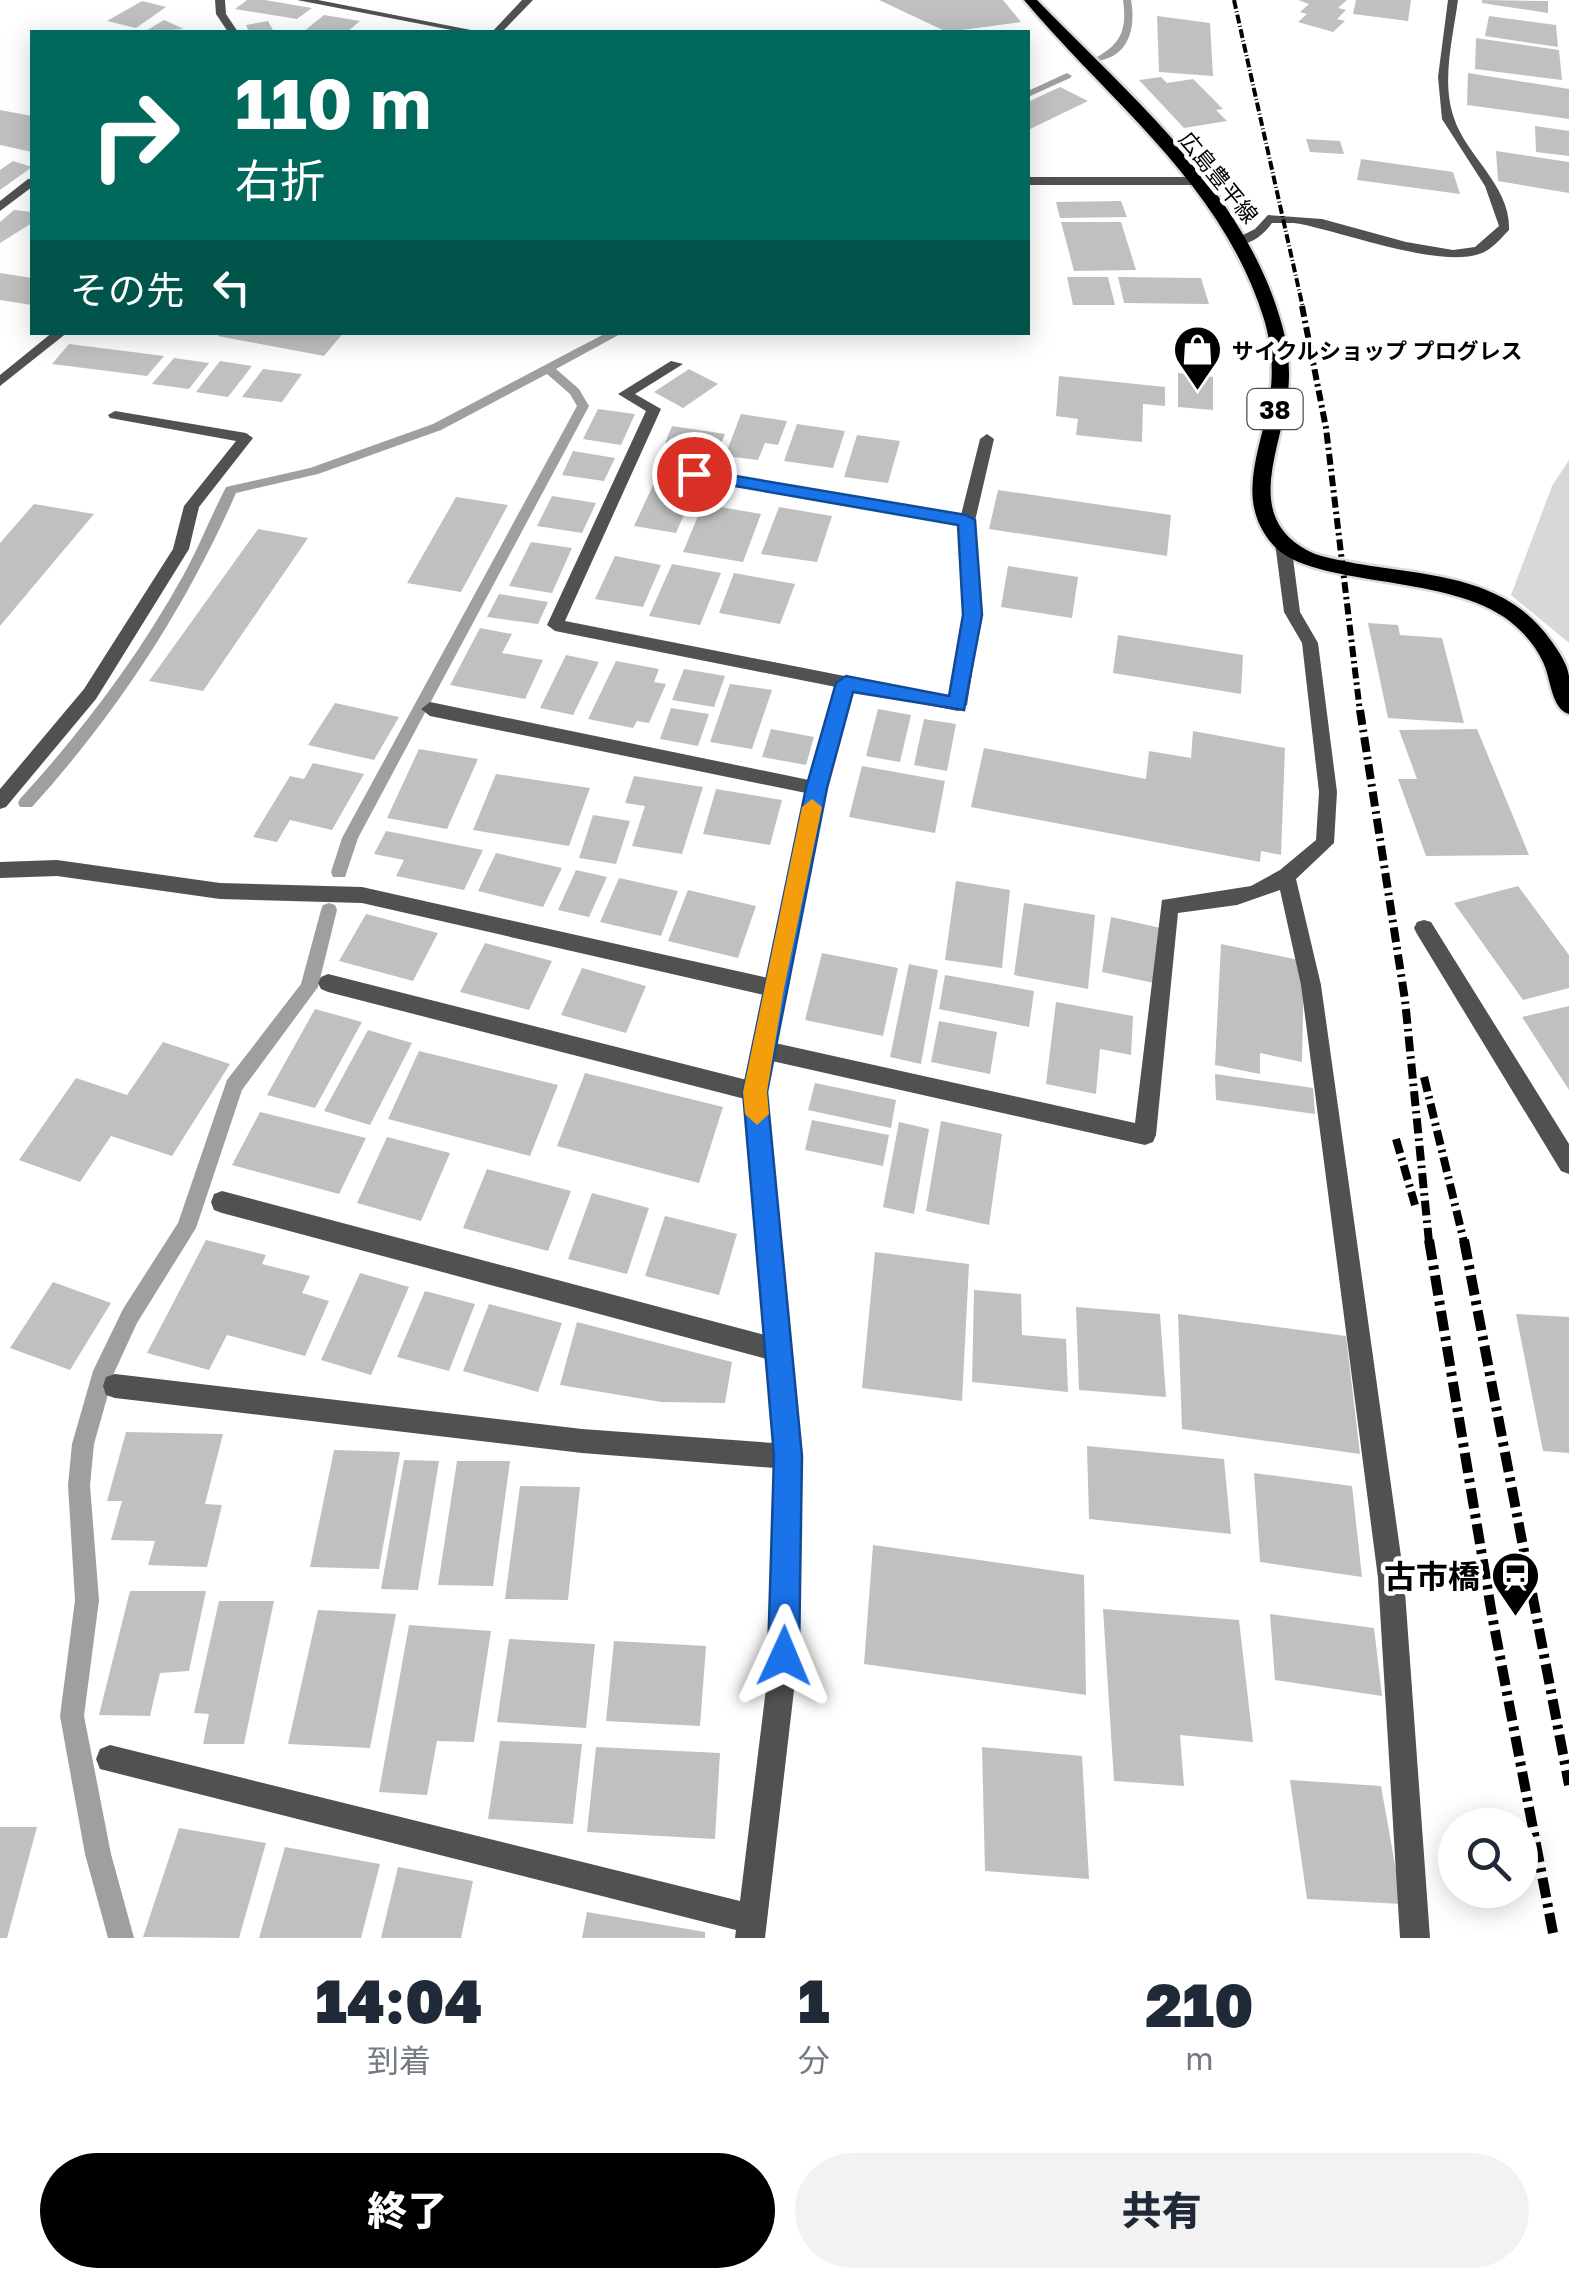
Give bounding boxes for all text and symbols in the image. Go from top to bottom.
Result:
text: 110 m [235,60,431,144]
icon: right [70,70,200,200]
street label: 広島豊平線 [1174,126,1264,228]
text: 右折 [235,153,325,207]
icon: left [204,260,259,315]
text: その先 [70,267,184,312]
shop icon: サイクルショップ プログレス [1171,324,1223,392]
place label: サイクルショップ プログレス [1232,337,1522,364]
road number: 38 [1248,389,1302,429]
pin [652,432,737,517]
icon: arrive [667,447,722,502]
station icon: 古市橋 [1489,1550,1541,1618]
place label: 古市橋 [1384,1557,1480,1595]
position arrow [732,1604,836,1708]
map controls [1438,1808,1538,1908]
button: search [1438,1808,1538,1908]
text: 14:04 [315,1964,483,2036]
text: 1 [798,1964,830,2036]
text: 210 [1145,1968,1254,2040]
text: m [1185,2039,1214,2077]
text: 到着 [367,2041,431,2079]
text: 分 [798,2041,830,2079]
button: 終了 [40,2153,775,2268]
button: 共有 [795,2153,1529,2268]

